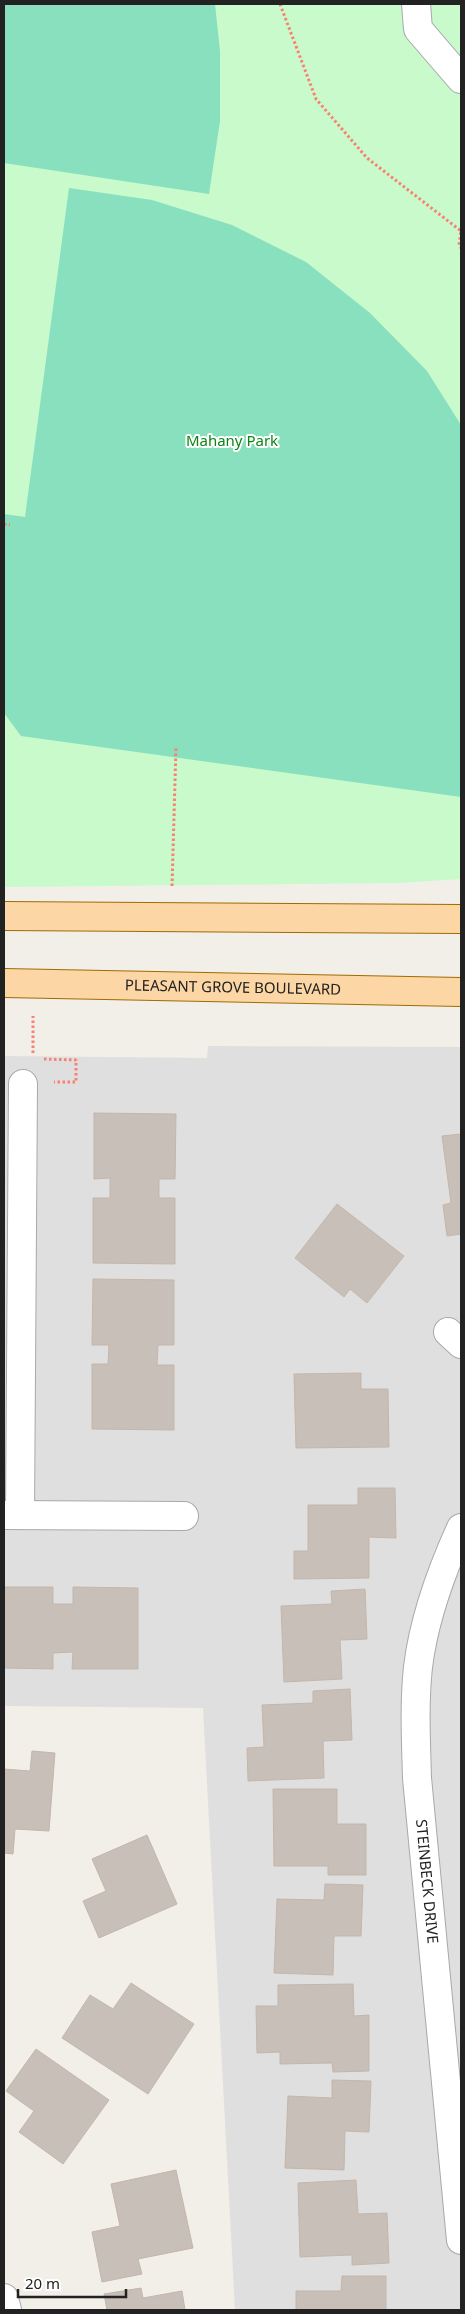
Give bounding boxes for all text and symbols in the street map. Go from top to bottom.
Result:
park label: Mahany Park [186,430,278,450]
street label: PLEASANT GROVE BOULEVARD [125,974,341,999]
street label: STEINBECK DRIVE [412,1818,444,1944]
scale bar [18,2266,125,2298]
text: 20 m [25,2273,60,2293]

